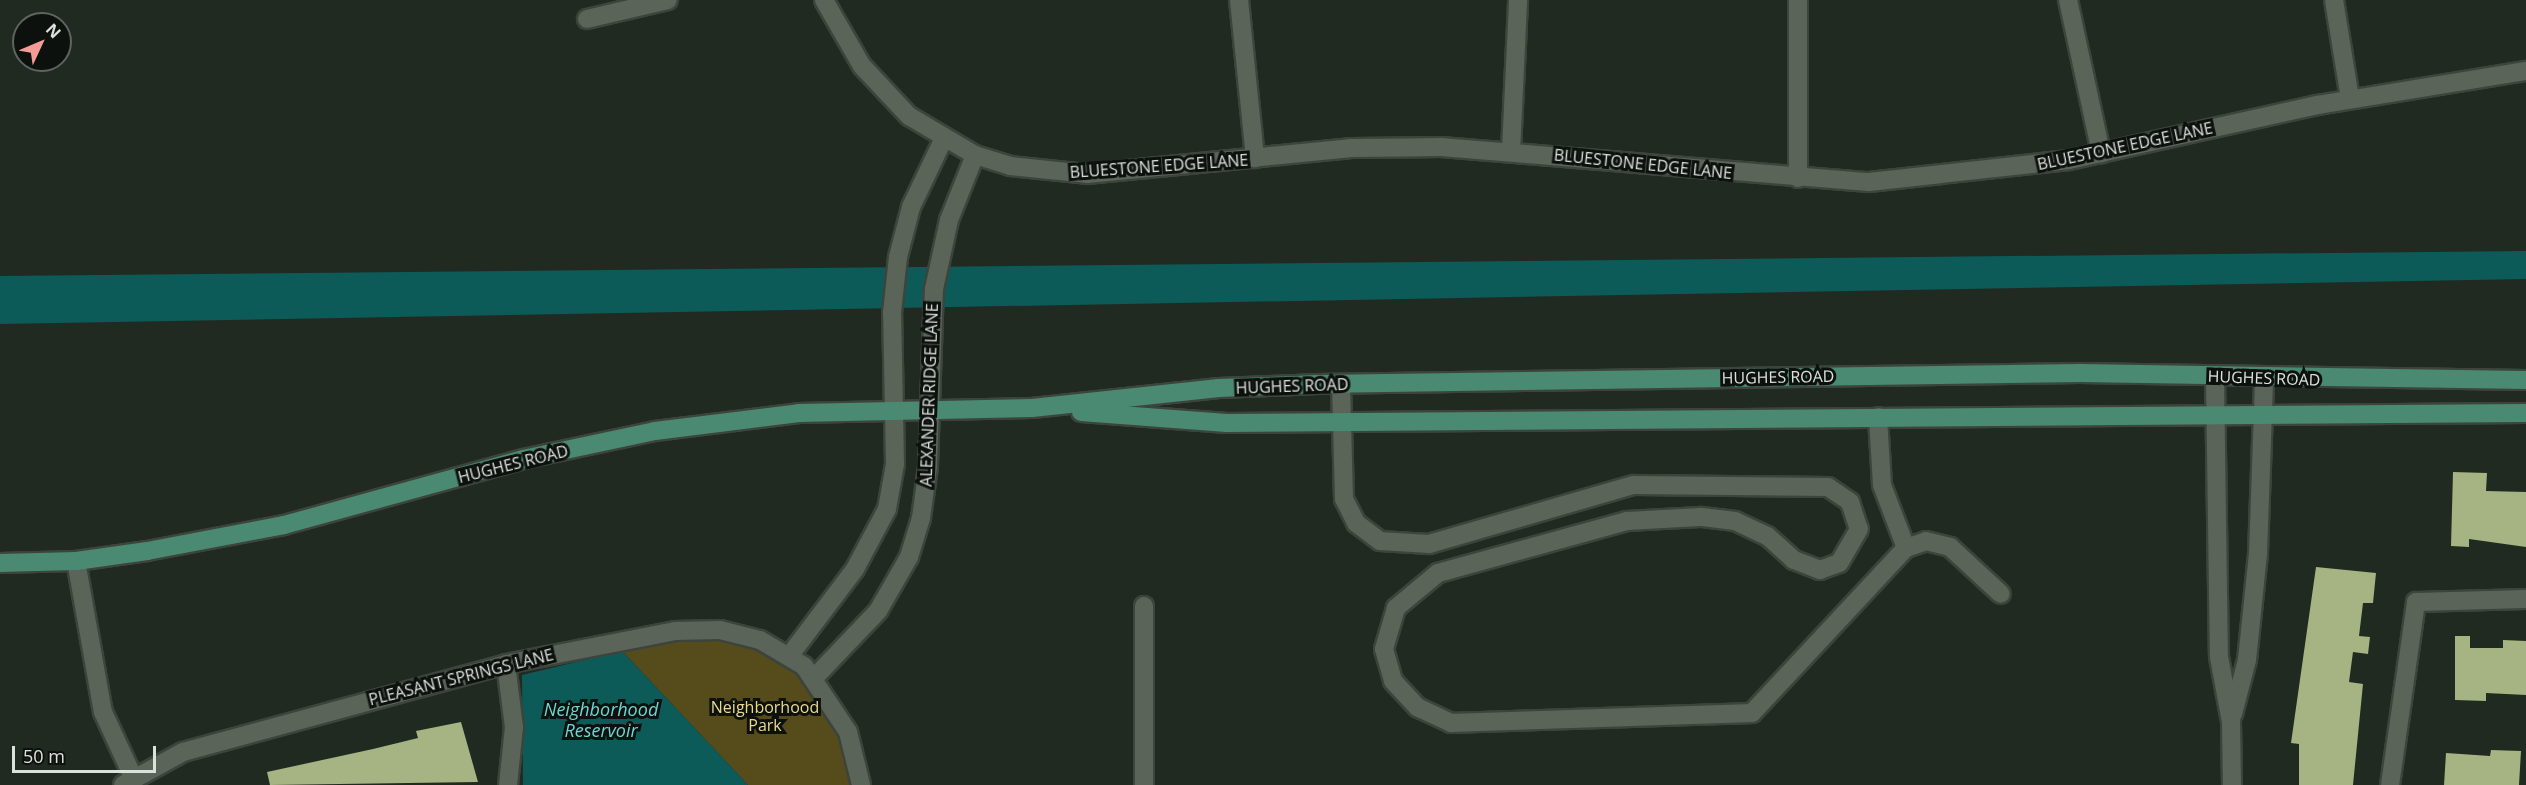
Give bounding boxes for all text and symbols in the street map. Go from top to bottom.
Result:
north arrow [12,12,72,72]
text: N [41,19,66,43]
street label: BLUESTONE EDGE LANE [2035,118,2215,174]
street label: BLUESTONE EDGE LANE [1553,145,1733,183]
street label: BLUESTONE EDGE LANE [1069,150,1249,182]
street label: ALEXANDER RIDGE LANE [916,303,942,487]
street label: HUGHES ROAD [1721,366,1835,388]
street label: HUGHES ROAD [2207,366,2321,390]
street label: HUGHES ROAD [1235,374,1349,398]
street label: HUGHES ROAD [456,441,570,487]
street label: PLEASANT SPRINGS LANE [367,645,555,709]
park label: Neighborhood Park [711,697,819,735]
water label: Neighborhood Reservoir [544,699,658,742]
scale bar [15,734,159,772]
text: 50 m [23,744,65,768]

